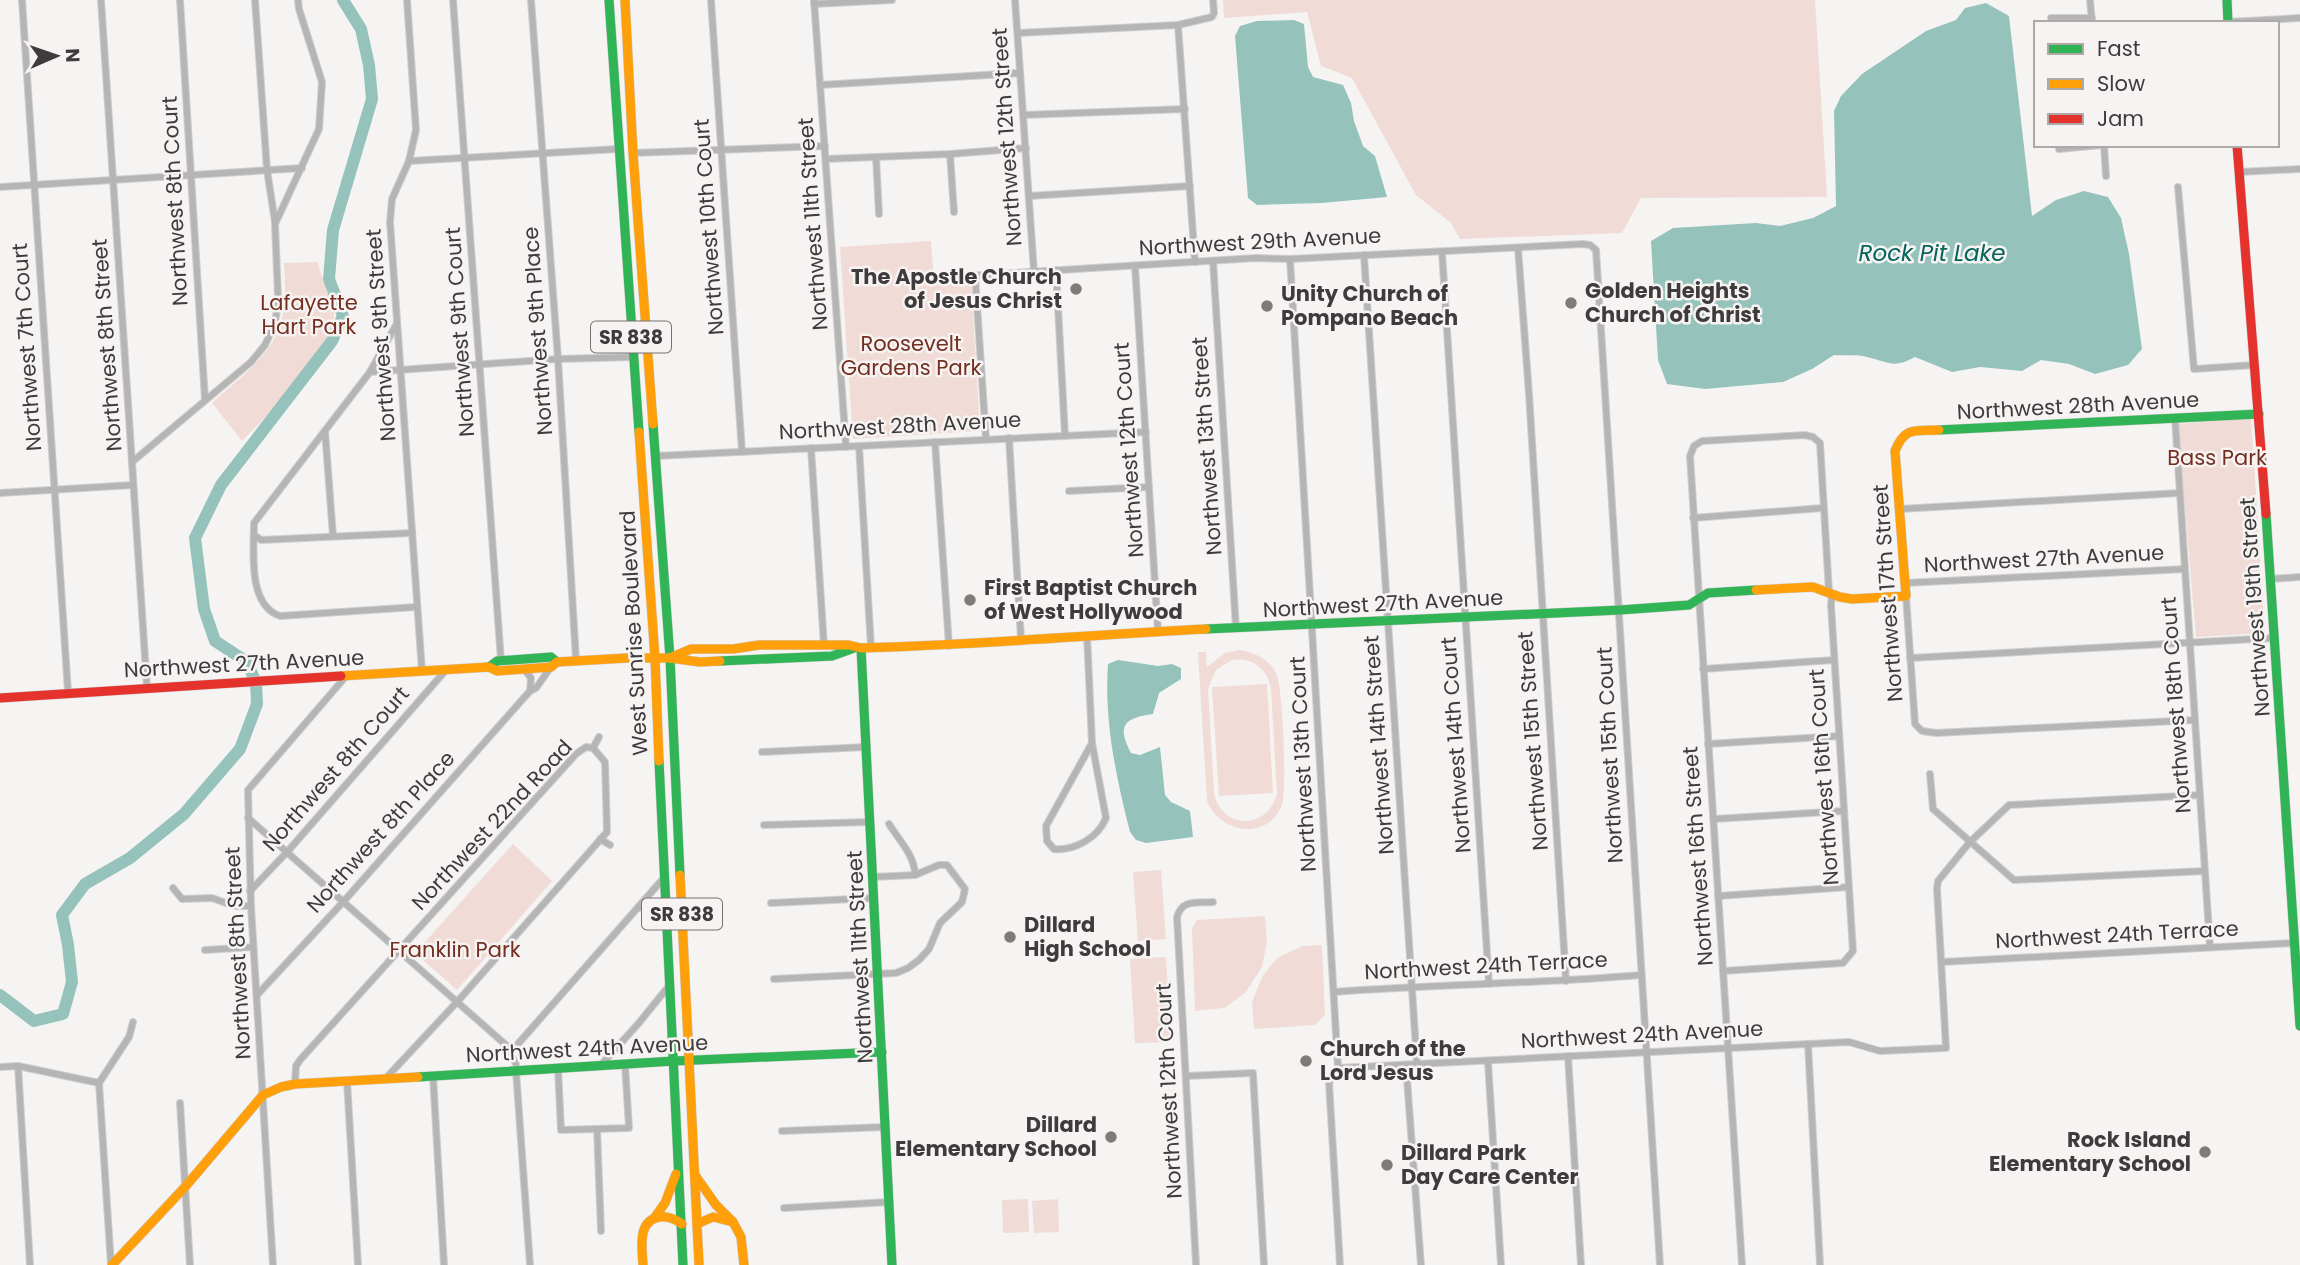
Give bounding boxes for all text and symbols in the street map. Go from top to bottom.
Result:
north arrow [21,21,91,91]
legend [2034,21,2279,147]
street label: Northwest 12th Street [984,27,1029,247]
text: Fast [2097,34,2140,63]
text: N [59,48,86,63]
text: Slow [2097,69,2145,98]
street label: Northwest 8th Court [155,95,194,307]
text: Jam [2097,104,2144,133]
street label: Northwest 11th Street [791,117,834,331]
street label: Northwest 10th Court [686,118,731,336]
street label: Northwest 29th Avenue [1138,221,1382,262]
street label: Northwest 9th Court [438,226,481,438]
street label: Northwest 9th Place [516,226,559,436]
street label: Northwest 9th Street [359,228,402,442]
water label: Rock Pit Lake [1858,237,2006,269]
street label: Northwest 8th Street [85,238,128,452]
street label: Northwest 7th Court [5,242,48,452]
place label: The Apostle Church of Jesus Christ [851,262,1062,315]
place label: Golden Heights Church of Christ [1585,276,1761,329]
place label: Unity Church of Pompano Beach [1281,279,1458,332]
marker: The Apostle Church of Jesus Christ [1068,281,1084,297]
park label: Lafayette Hart Park [260,288,358,341]
marker: Golden Heights Church of Christ [1563,295,1579,311]
marker: Unity Church of Pompano Beach [1259,298,1275,314]
road number: SR 838 [591,322,671,352]
park label: Roosevelt Gardens Park [841,329,981,382]
street label: Northwest 13th Street [1184,336,1229,556]
street label: Northwest 12th Court [1107,341,1150,559]
street label: Northwest 28th Avenue [1956,385,2200,426]
street label: Northwest 28th Avenue [778,405,1022,446]
park label: Bass Park [2167,443,2267,472]
street label: Northwest 17th Street [1865,483,1910,703]
street label: Northwest 19th Street [2232,496,2277,718]
street label: West Sunrise Boulevard [613,510,654,756]
street label: Northwest 27th Avenue [1923,538,2165,579]
place label: First Baptist Church of West Hollywood [984,573,1197,626]
street label: Northwest 27th Avenue [1262,583,1504,624]
marker: First Baptist Church of West Hollywood [962,592,978,608]
street label: Northwest 18th Court [2153,596,2198,814]
street label: Northwest 15th Street [1510,630,1555,852]
street label: Northwest 14th Street [1356,634,1401,856]
street label: Northwest 14th Court [1433,636,1478,854]
street label: Northwest 27th Avenue [123,643,365,684]
street label: Northwest 15th Court [1589,646,1630,864]
street label: Northwest 13th Court [1282,655,1323,873]
street label: Northwest 16th Court [1801,668,1846,886]
street label: Northwest 8th Court [256,680,415,857]
street label: Northwest 22nd Road [405,733,578,916]
street label: Northwest 8th Place [300,744,461,919]
street label: Northwest 16th Street [1675,745,1720,967]
street label: Northwest 8th Street [217,846,258,1060]
street label: Northwest 11th Street [839,850,880,1064]
road number: SR 838 [642,898,722,930]
place label: Dillard High School [1024,910,1151,963]
street label: Northwest 24th Terrace [1995,914,2239,955]
marker: Dillard High School [1002,929,1018,945]
park label: Franklin Park [389,935,521,964]
street label: Northwest 24th Terrace [1364,945,1608,986]
street label: Northwest 12th Court [1148,983,1189,1199]
street label: Northwest 24th Avenue [1520,1014,1764,1055]
street label: Northwest 24th Avenue [465,1028,709,1069]
place label: Church of the Lord Jesus [1320,1034,1466,1087]
marker: Church of the Lord Jesus [1298,1053,1314,1069]
place label: Dillard Elementary School [895,1110,1097,1163]
place label: Rock Island Elementary School [1989,1125,2191,1178]
marker: Dillard Elementary School [1103,1129,1119,1145]
place label: Dillard Park Day Care Center [1401,1138,1578,1191]
marker: Rock Island Elementary School [2197,1144,2213,1160]
marker: Dillard Park Day Care Center [1379,1157,1395,1173]

